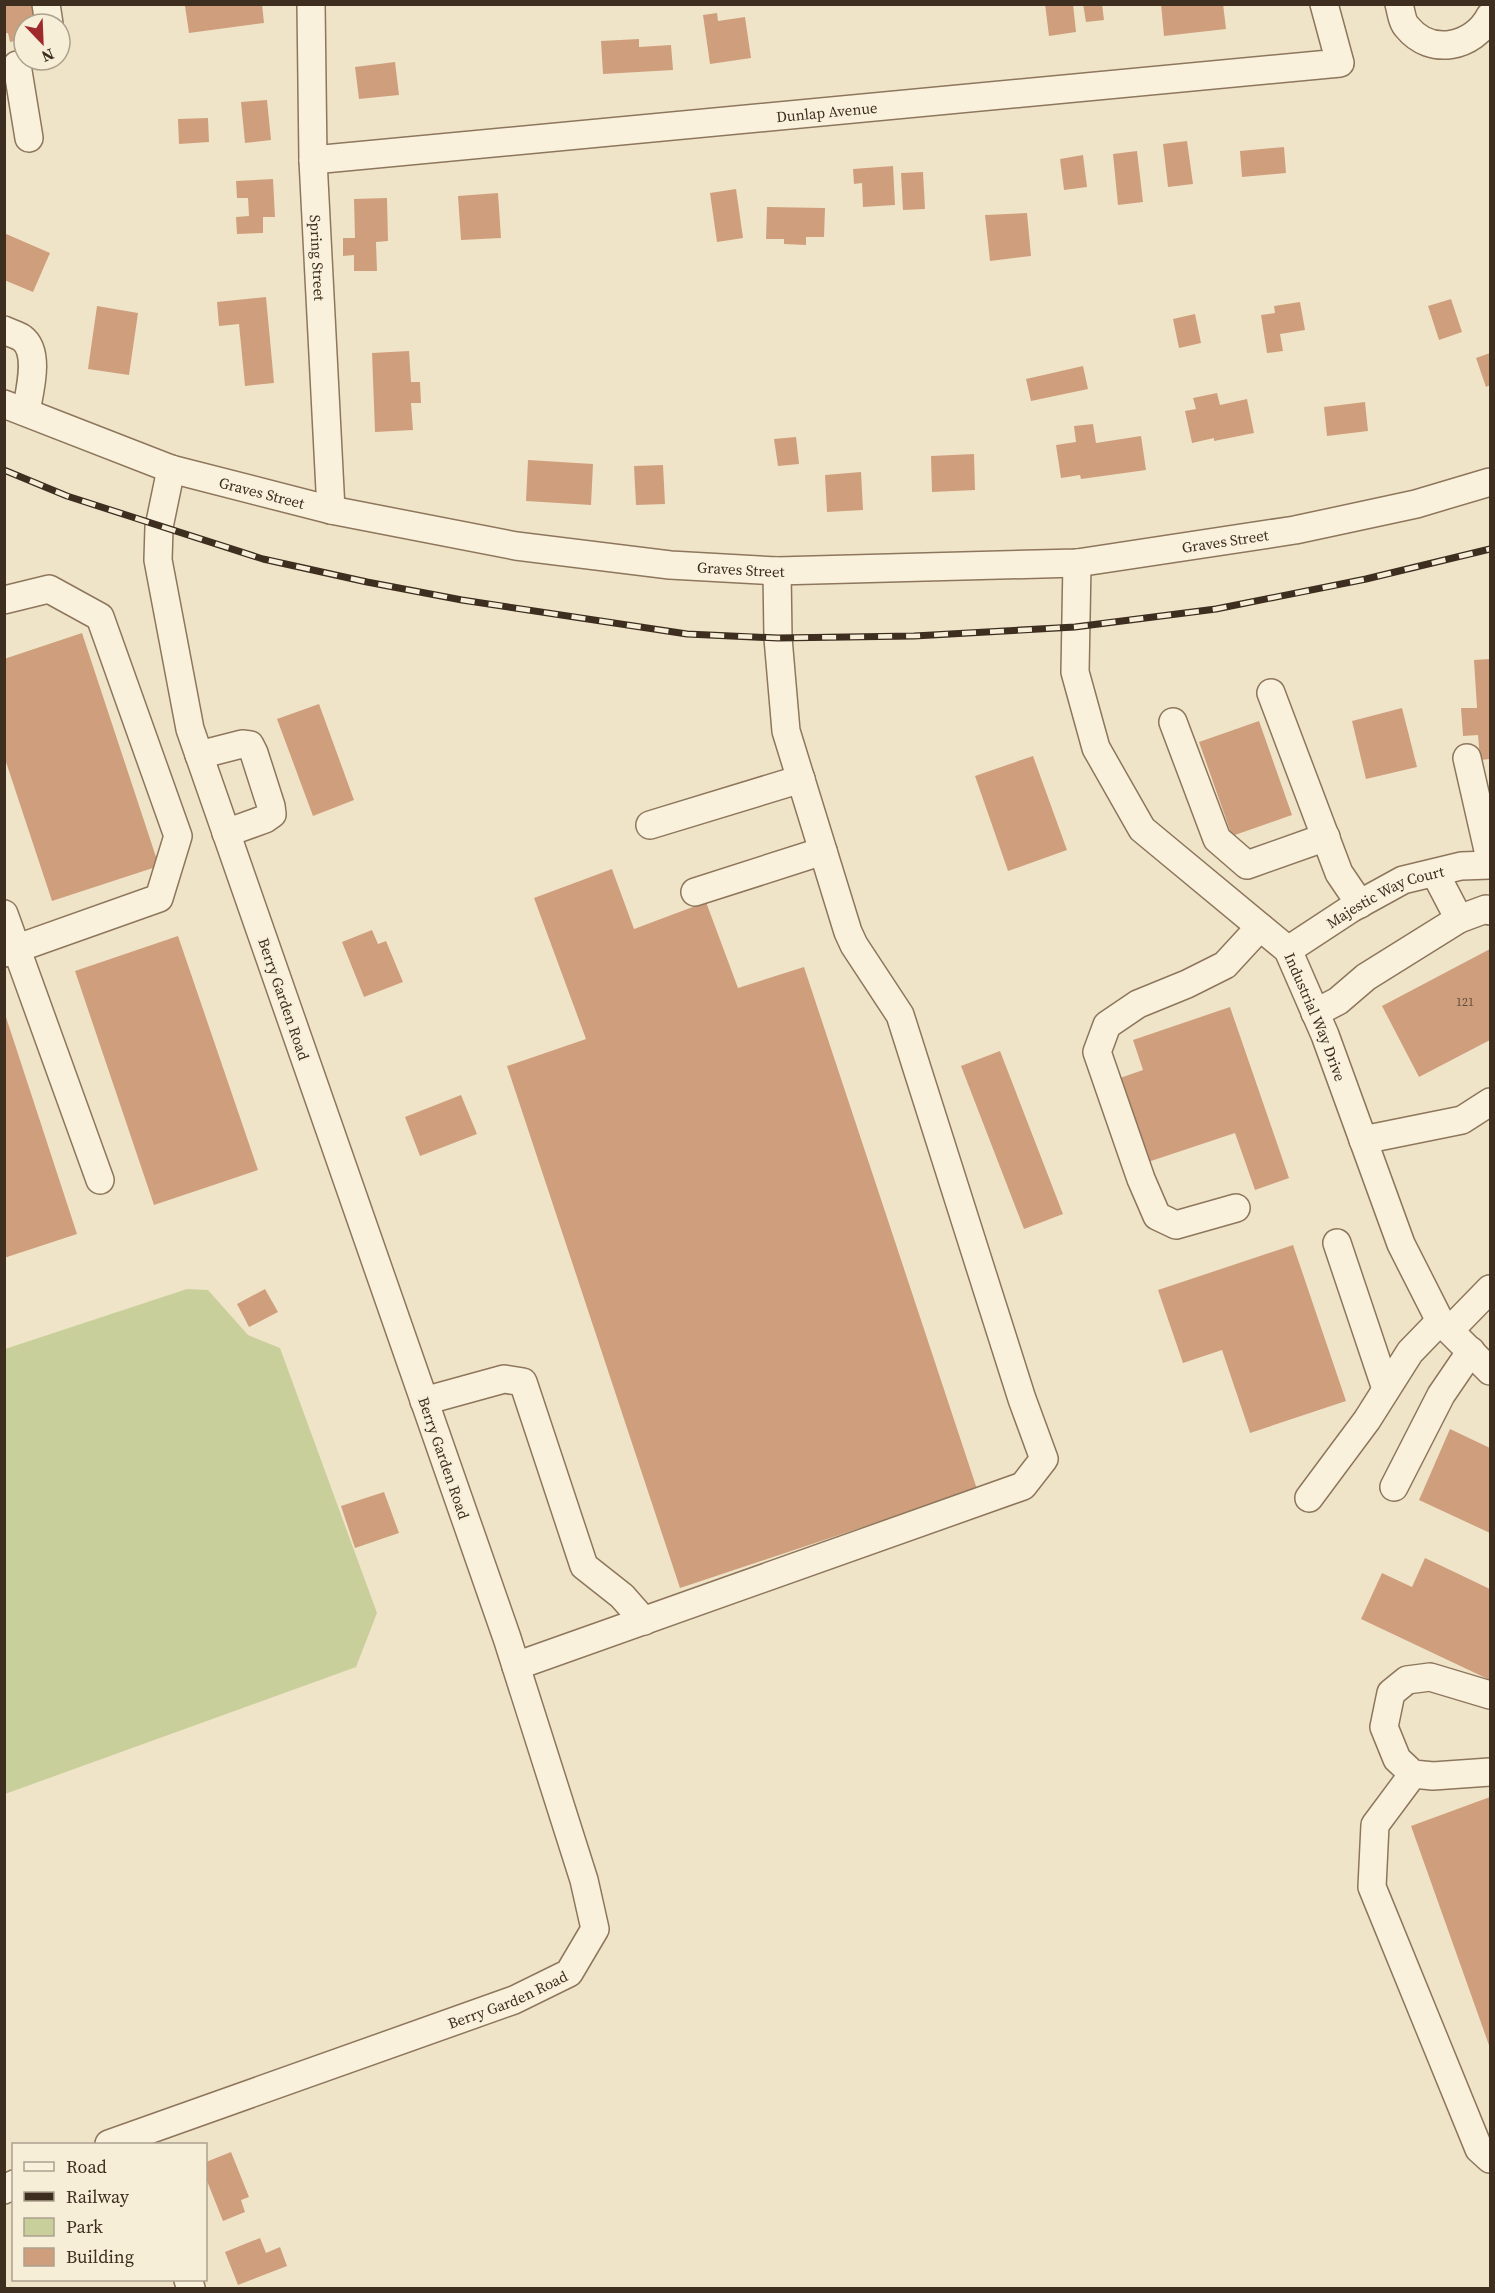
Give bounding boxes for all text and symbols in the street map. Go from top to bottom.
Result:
north arrow [12,12,72,72]
text: N [38,43,58,68]
street label: Dunlap Avenue [775,96,879,127]
street label: Spring Street [305,214,331,302]
street label: Graves Street [217,471,307,513]
street label: Graves Street [1180,524,1270,558]
street label: Graves Street [697,556,785,582]
street label: Majestic Way Court [1322,860,1446,933]
street label: Berry Garden Road [253,935,315,1063]
street label: Industrial Way Drive [1280,949,1352,1084]
house number: 121 [1456,994,1474,1010]
street label: Berry Garden Road [413,1394,475,1522]
street label: Berry Garden Road [445,1965,571,2033]
legend [12,2143,207,2281]
text: Road [66,2154,107,2179]
text: Railway [66,2184,130,2209]
text: Park [66,2214,103,2239]
text: Building [66,2244,134,2269]

